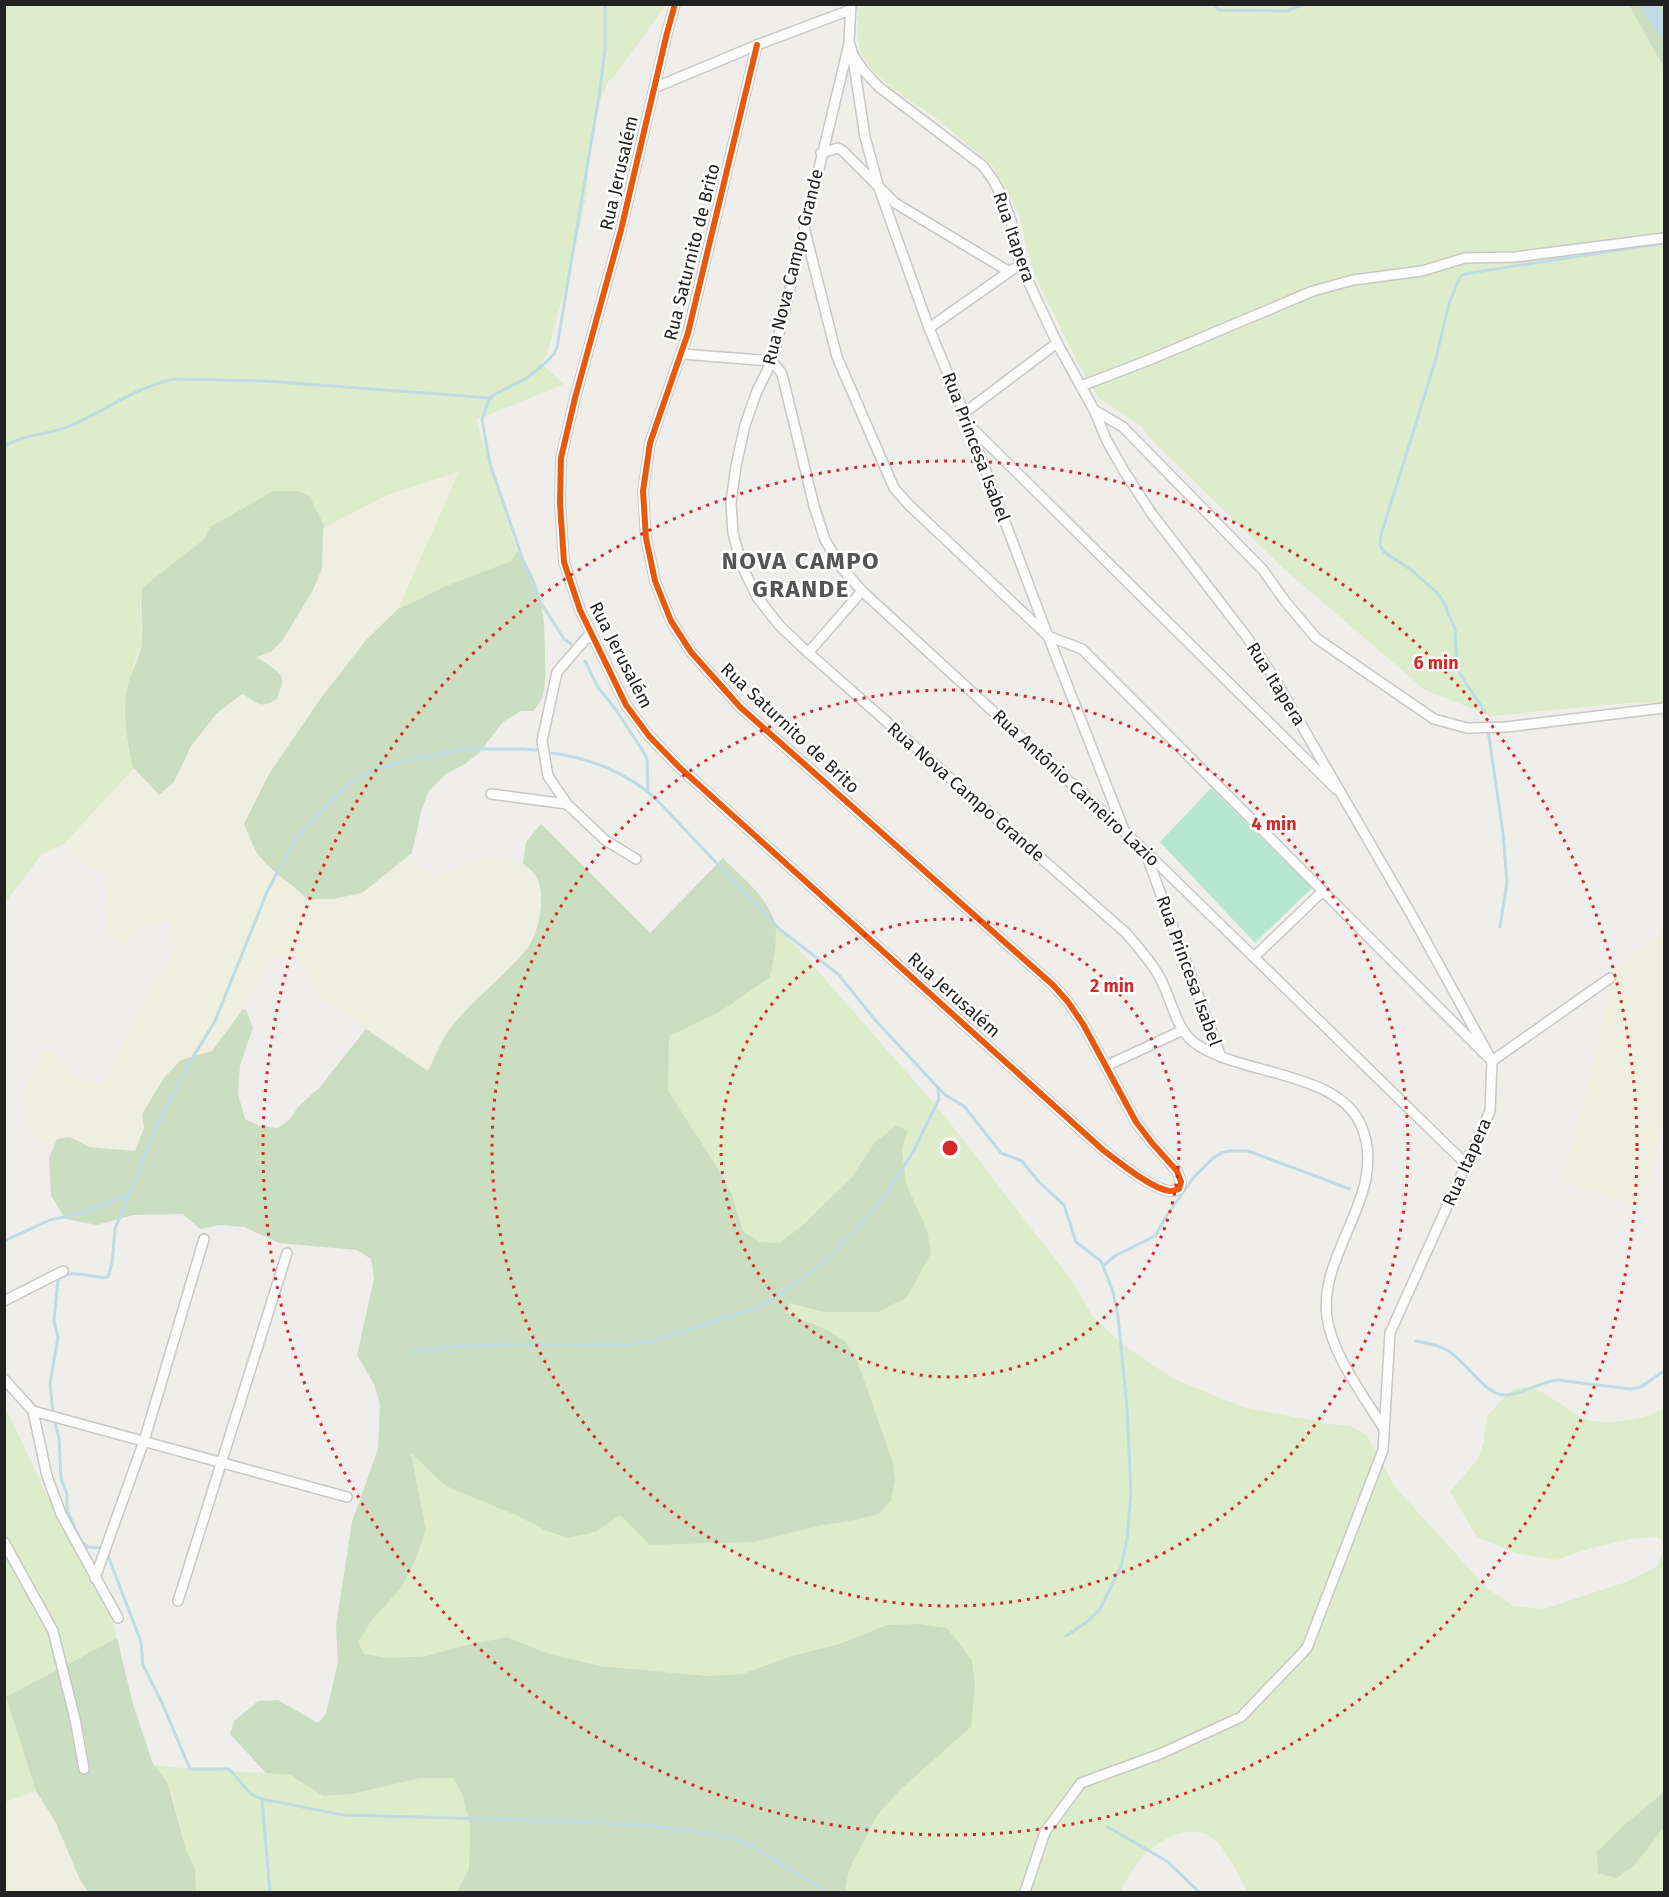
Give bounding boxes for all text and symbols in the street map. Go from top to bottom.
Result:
street label: Rua Jerusalém [595,114,643,232]
street label: Rua Saturnito de Brito [659,161,725,343]
street label: Rua Nova Campo Grande [758,167,828,367]
street label: Rua Itapera [988,189,1040,285]
street label: Rua Princesa Isabel [937,369,1015,525]
district label: NOVA CAMPO GRANDE [722,547,880,603]
street label: Rua Jerusalém [585,598,657,712]
street label: Rua Itapera [1242,638,1310,730]
text: 6 min [1413,652,1459,674]
street label: Rua Saturnito de Brito [716,658,864,798]
street label: Rua Antônio Carneiro Lazio [988,705,1164,871]
street label: Rua Nova Campo Grande [883,718,1049,866]
text: 4 min [1251,813,1297,835]
street label: Rua Princesa Isabel [1152,893,1226,1049]
street label: Rua Jerusalém [903,948,1005,1042]
text: 2 min [1090,975,1134,997]
street label: Rua Itapera [1438,1115,1496,1209]
centre of rings [940,1138,960,1158]

